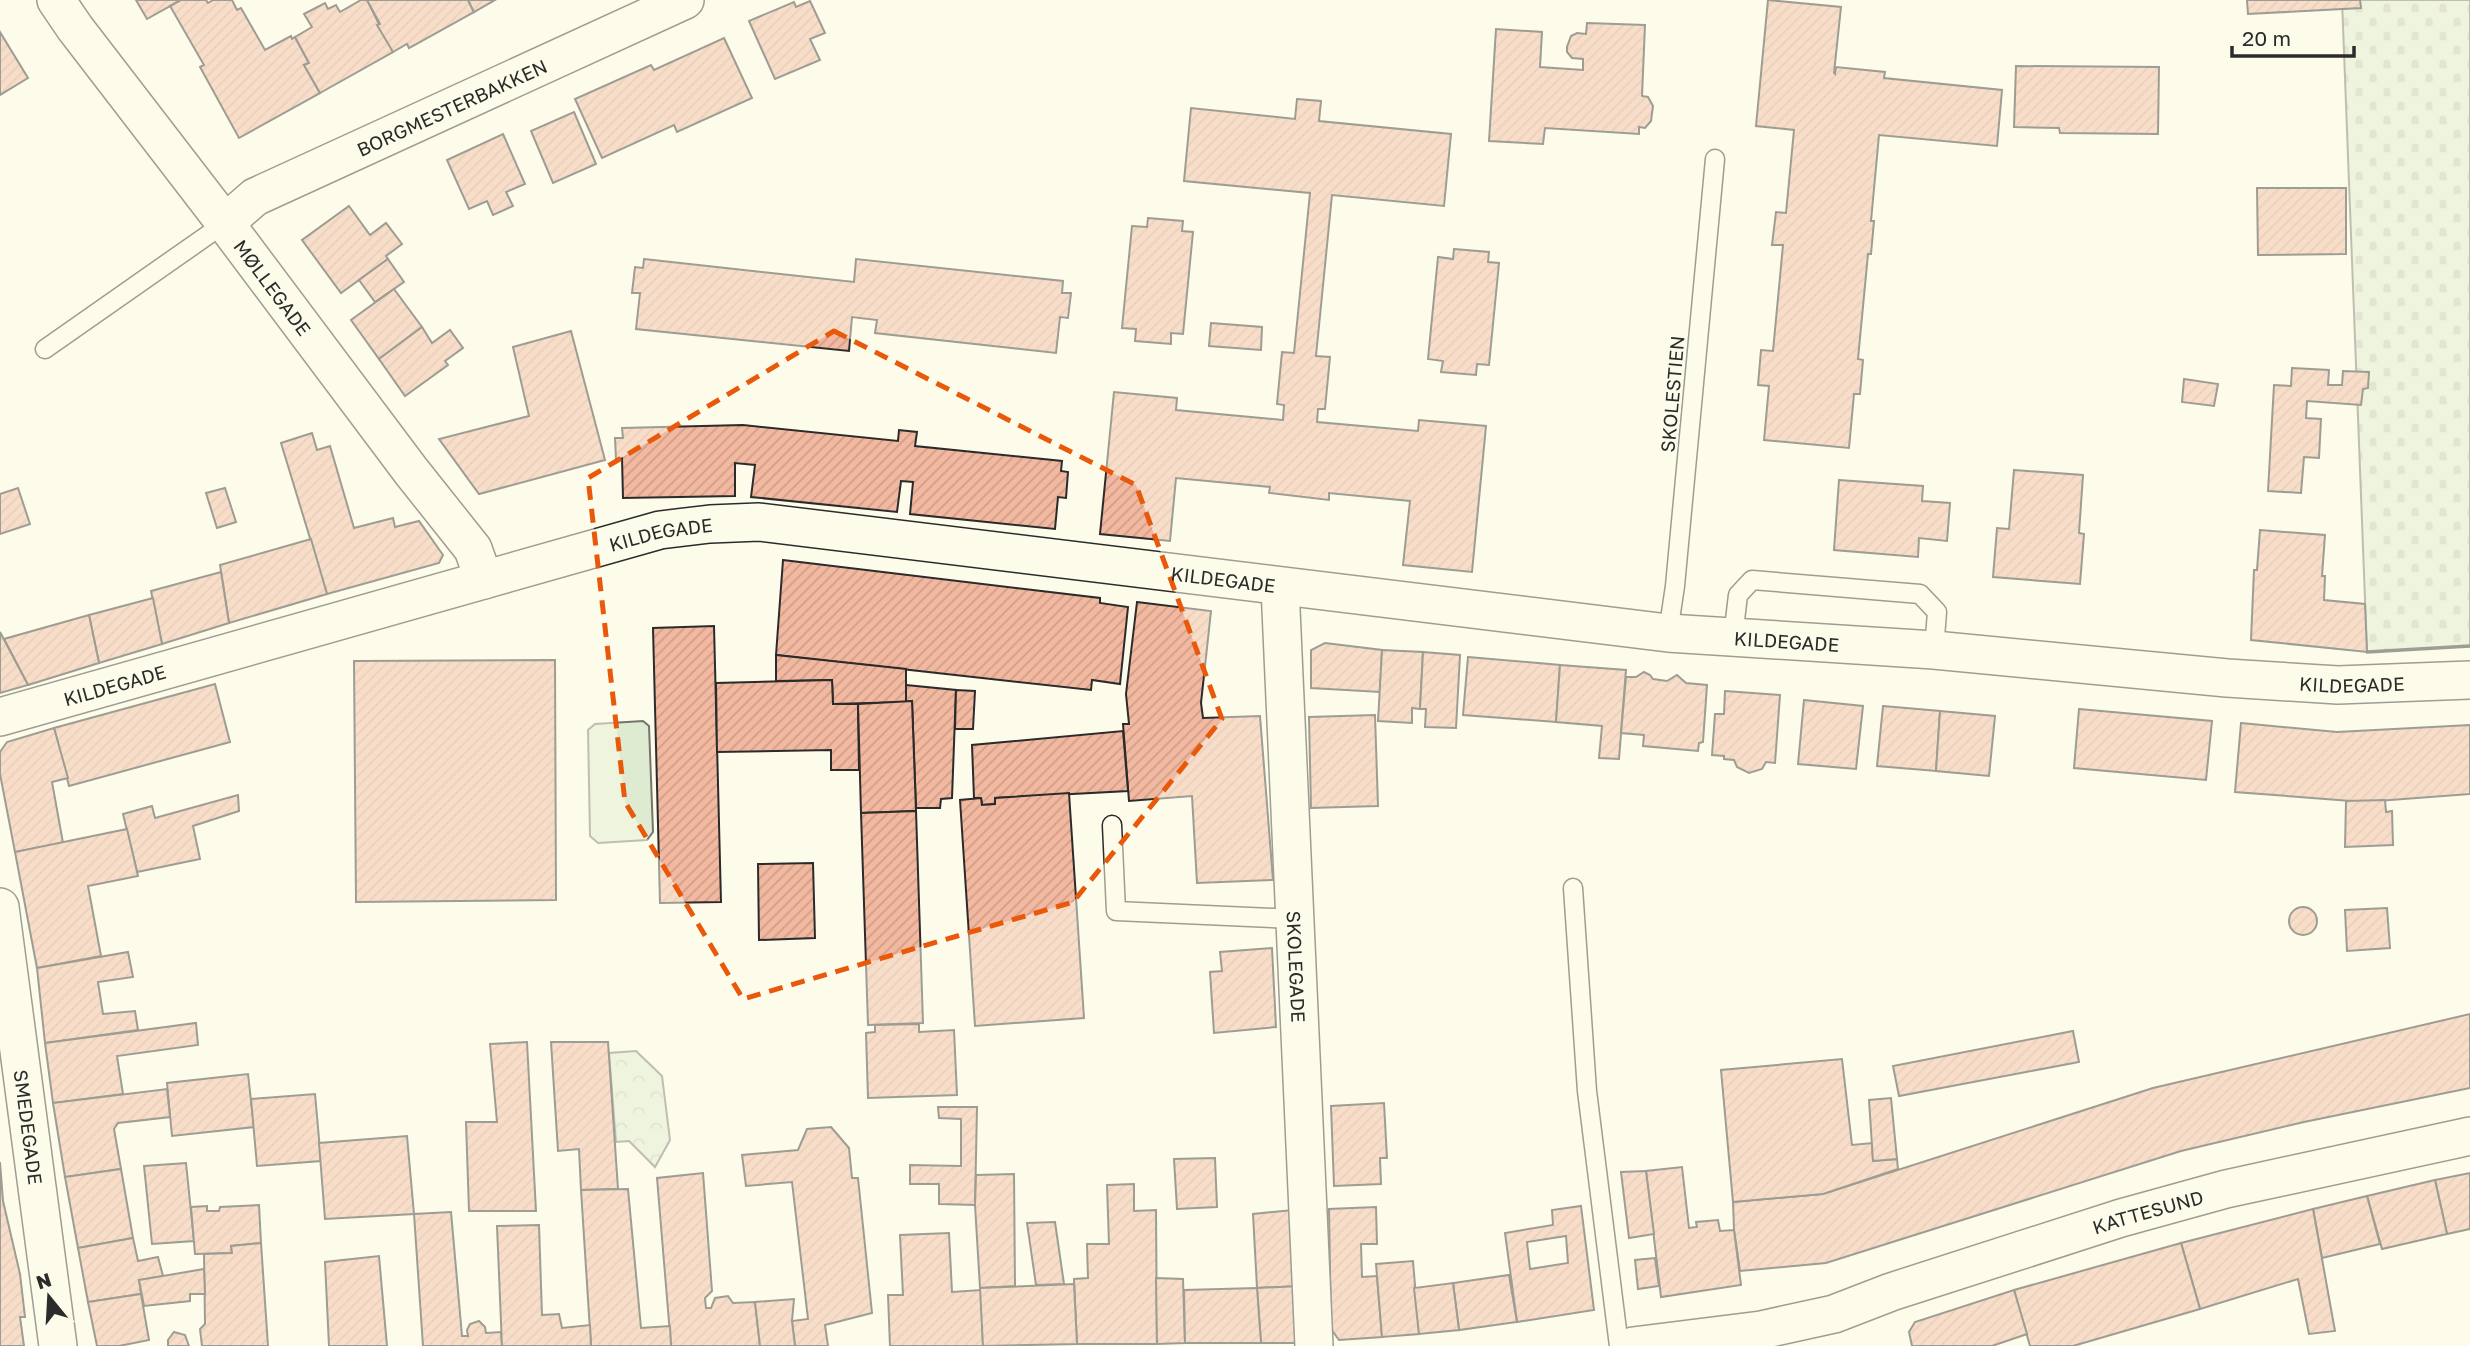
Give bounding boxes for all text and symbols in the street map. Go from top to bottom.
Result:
scale bar [2232,14,2354,58]
text: 20 m [2242,25,2291,51]
street label: BORGMESTERBAKKEN [353,53,550,160]
street label: MØLLEGADE [230,235,317,340]
street label: SKOLESTIEN [1655,335,1689,453]
street label: KILDEGADE [606,512,714,555]
street label: KILDEGADE [1169,561,1277,596]
street label: KILDEGADE [1733,626,1840,655]
street label: KILDEGADE [61,659,168,710]
street label: KILDEGADE [2298,671,2405,697]
street label: SKOLEGADE [1283,910,1311,1023]
street label: SMEDEGADE [10,1068,48,1186]
street label: KATTESUND [2089,1184,2206,1238]
north arrow [14,1262,84,1332]
text: N [33,1267,54,1294]

